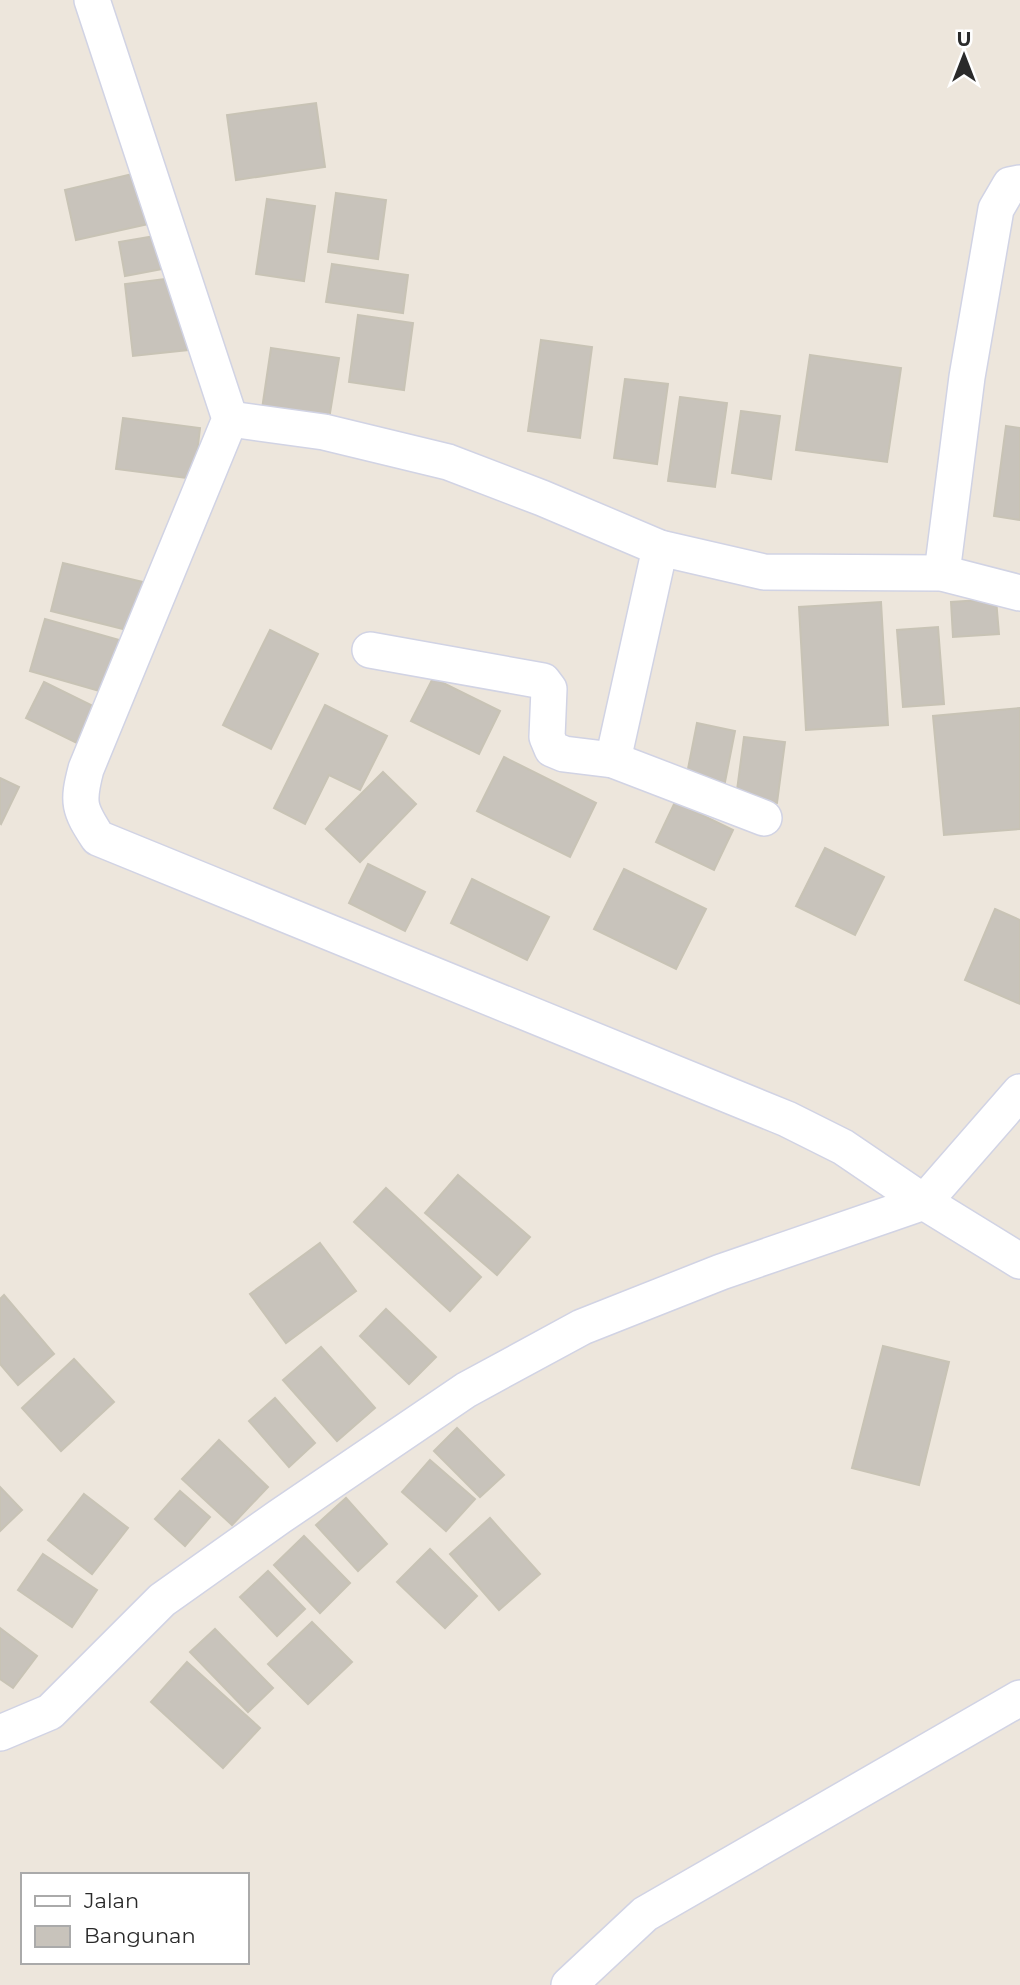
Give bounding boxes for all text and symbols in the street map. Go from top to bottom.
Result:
north arrow [929,21,999,91]
text: U [957,28,971,51]
legend [21,1873,248,1964]
text: Jalan [83,1888,139,1913]
text: Bangunan [84,1923,196,1948]

